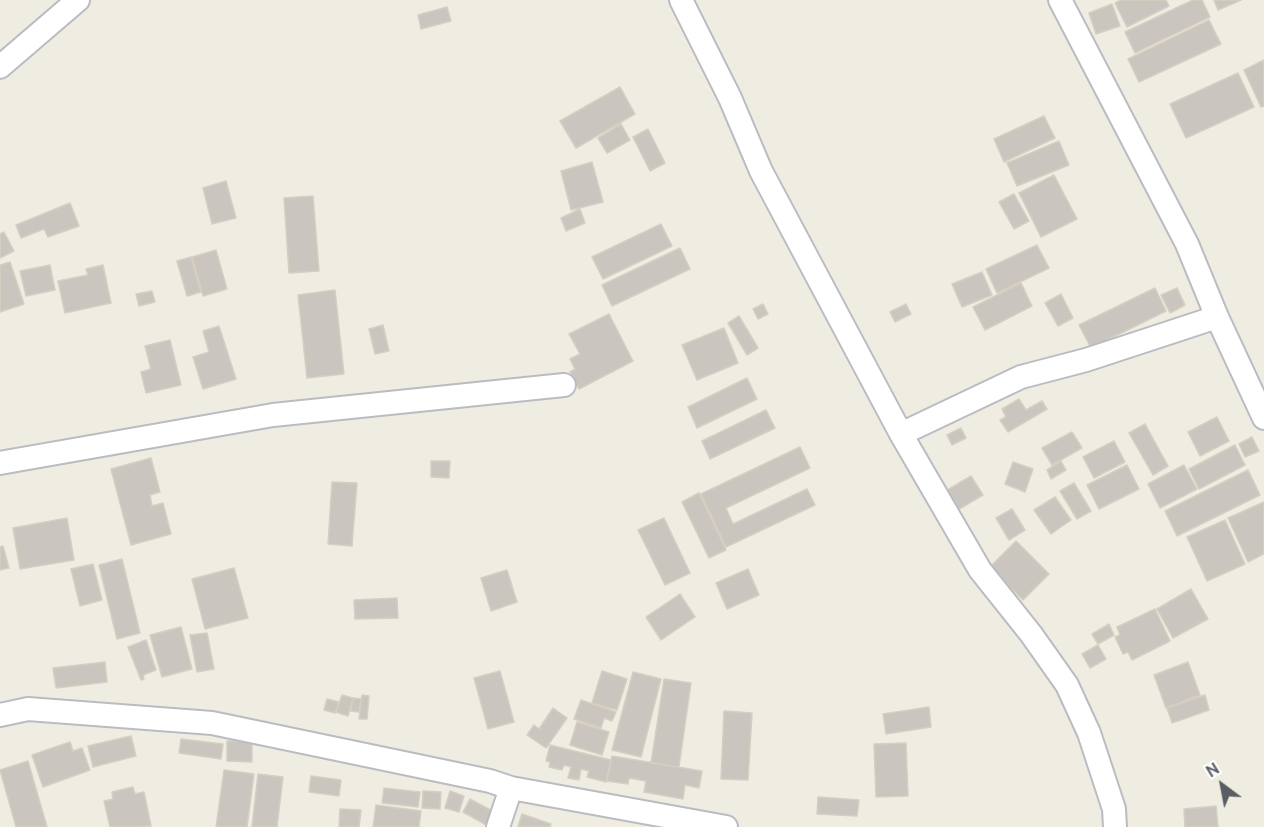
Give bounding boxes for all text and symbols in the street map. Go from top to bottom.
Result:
north arrow [1192,755,1252,815]
text: N [1203,759,1222,781]

